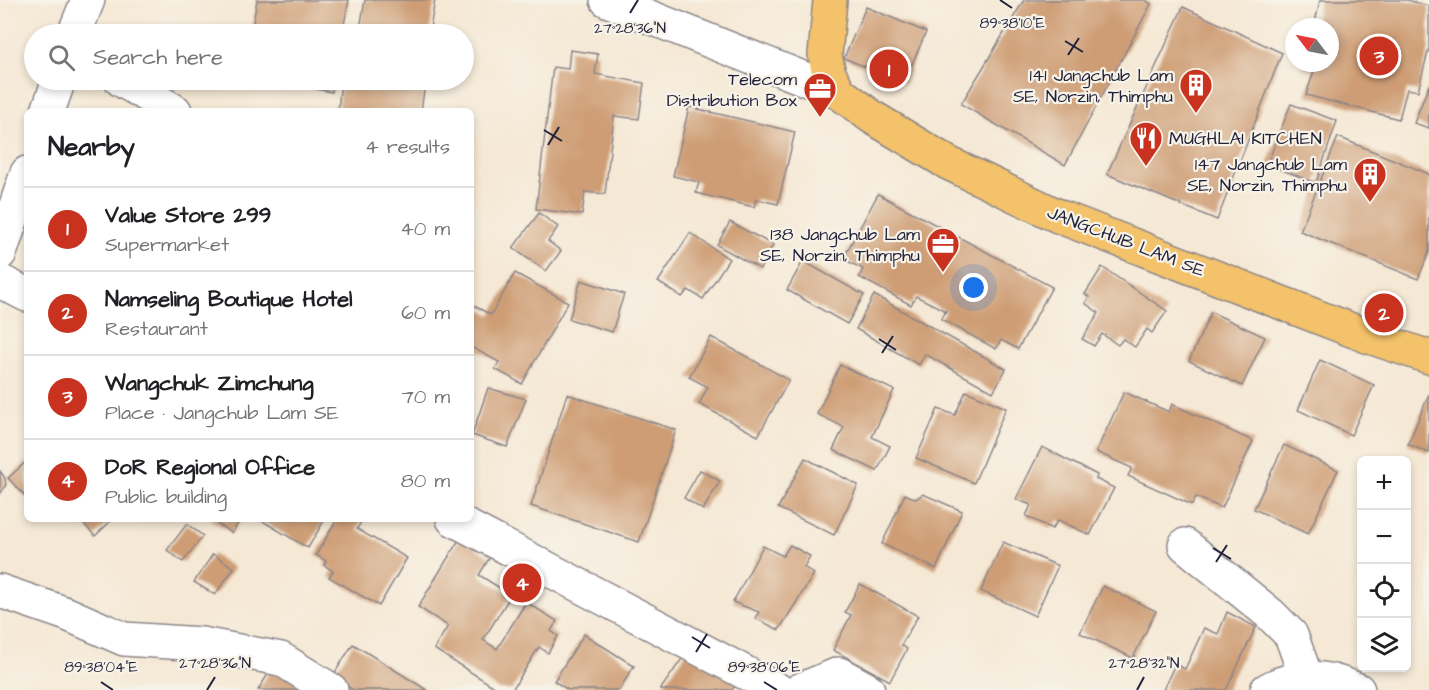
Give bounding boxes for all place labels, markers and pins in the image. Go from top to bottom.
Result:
pin: 3 [1360,34,1398,78]
pin: 1 [870,46,908,92]
place label: 141 Jangchub Lam SE, Norzin, Thimphu [1013,63,1173,109]
place label: Telecom Distribution Box [667,67,798,113]
building icon: 141 Jangchub Lam SE, Norzin, Thimphu [1178,67,1214,114]
office icon: Telecom Distribution Box [802,71,838,118]
restaurant icon: MUGHLAI KITCHEN [1128,120,1164,167]
place label: MUGHLAI KITCHEN [1169,126,1322,151]
place label: 147 Jangchub Lam SE, Norzin, Thimphu [1187,152,1347,198]
building icon: 147 Jangchub Lam SE, Norzin, Thimphu [1352,156,1388,203]
place label: 138 Jangchub Lam SE, Norzin, Thimphu [760,222,920,268]
office icon: 138 Jangchub Lam SE, Norzin, Thimphu [925,226,961,273]
pin: 2 [1364,290,1404,336]
pin: 4 [502,560,542,606]

